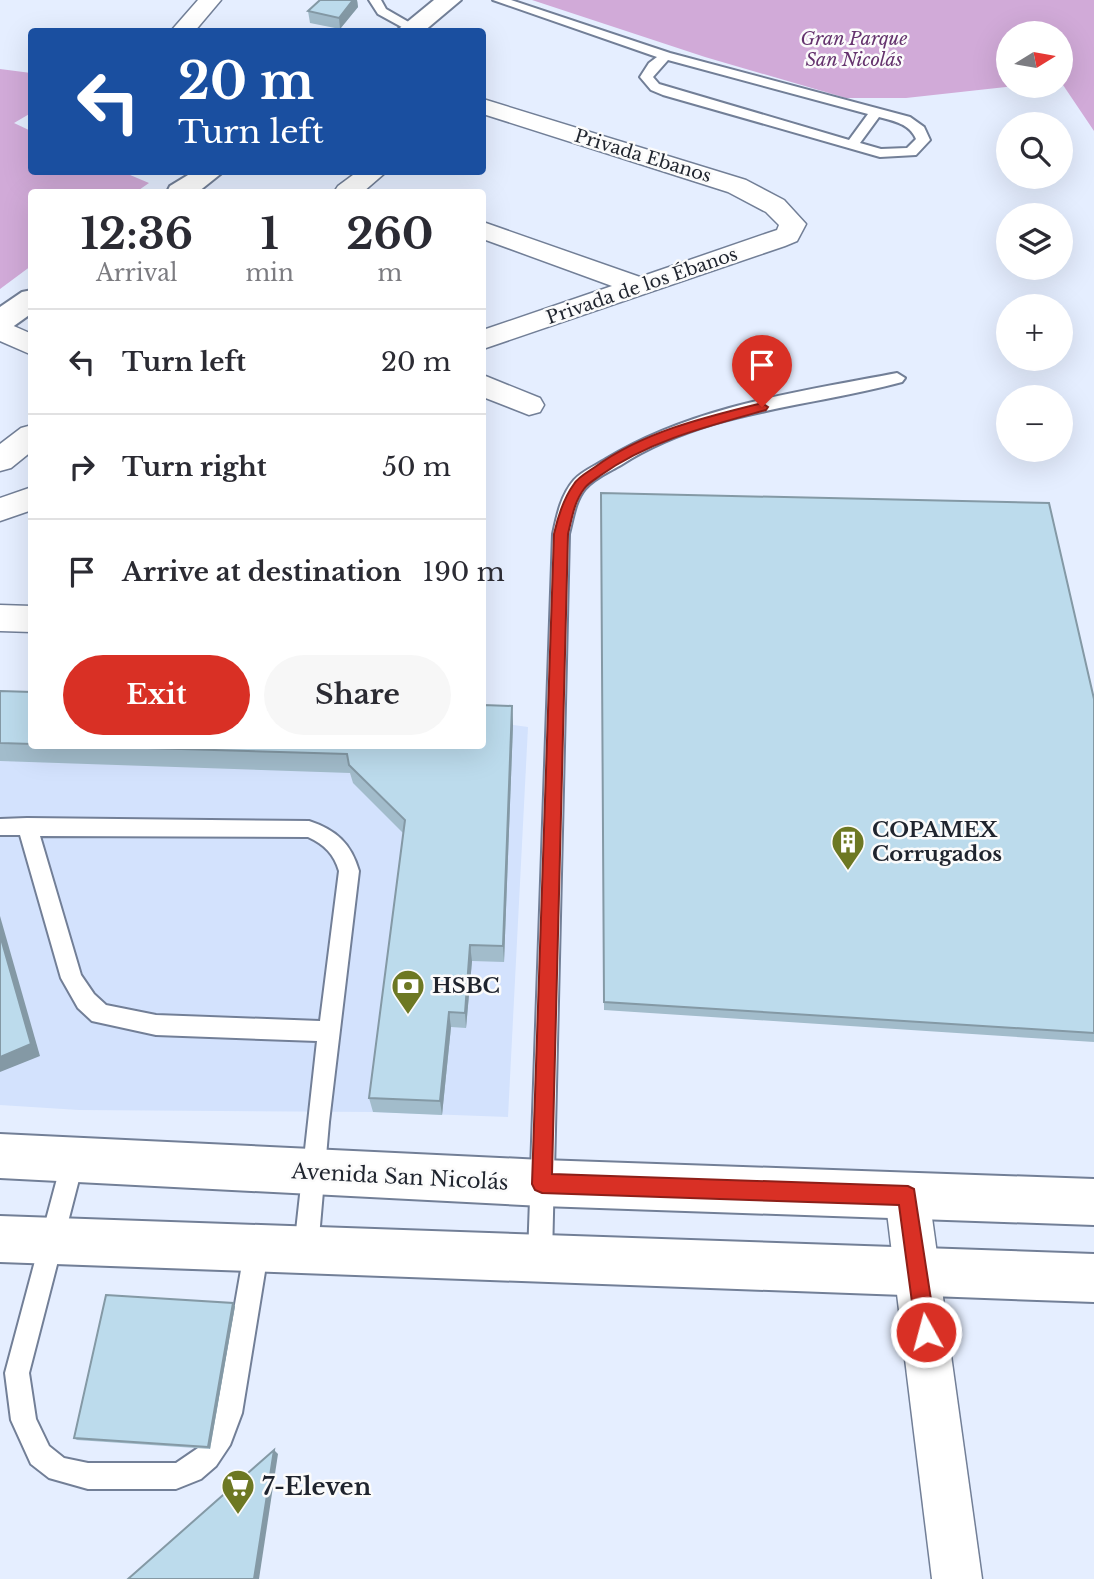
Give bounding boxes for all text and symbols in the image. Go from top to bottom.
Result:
north arrow [996,21,1073,98]
map controls [996,21,1073,462]
park label: Gran Parque San Nicolás [801,28,907,71]
text: 20 m [178,51,314,112]
icon: left [63,56,154,147]
text: Turn left [178,112,324,152]
button: search [996,112,1073,189]
street label: Privada Ebanos [572,125,714,187]
button: layers [996,203,1073,280]
text: 12:36 [80,208,193,260]
text: 1 [260,208,279,260]
text: 260 [346,208,434,260]
street label: Privada de los Ébanos [543,242,740,329]
text: Arrival [96,259,177,287]
text: min [245,259,294,287]
text: m [378,259,402,287]
button: + [996,294,1073,371]
pin [732,335,792,407]
icon: left [63,343,101,381]
text: Turn left [122,346,246,378]
text: 20 m [381,346,451,378]
icon: arrive [743,346,781,384]
button: − [996,385,1073,462]
icon: right [63,448,101,486]
text: Turn right [122,451,267,483]
text: 50 m [382,451,451,483]
icon: arrive [63,553,101,591]
text: Arrive at destination [122,556,402,588]
text: 190 m [423,556,505,588]
button: Exit [63,655,250,735]
button: Share [264,655,451,735]
place label: COPAMEX Corrugados [872,817,1002,867]
building icon: COPAMEX Corrugados [829,823,867,872]
bank icon: HSBC [389,967,427,1016]
place label: HSBC [432,973,500,999]
street label: Avenida San Nicolás [290,1158,509,1196]
position arrow [889,1295,963,1369]
supermarket icon: 7-Eleven [219,1467,257,1516]
place label: 7-Eleven [262,1472,372,1501]

